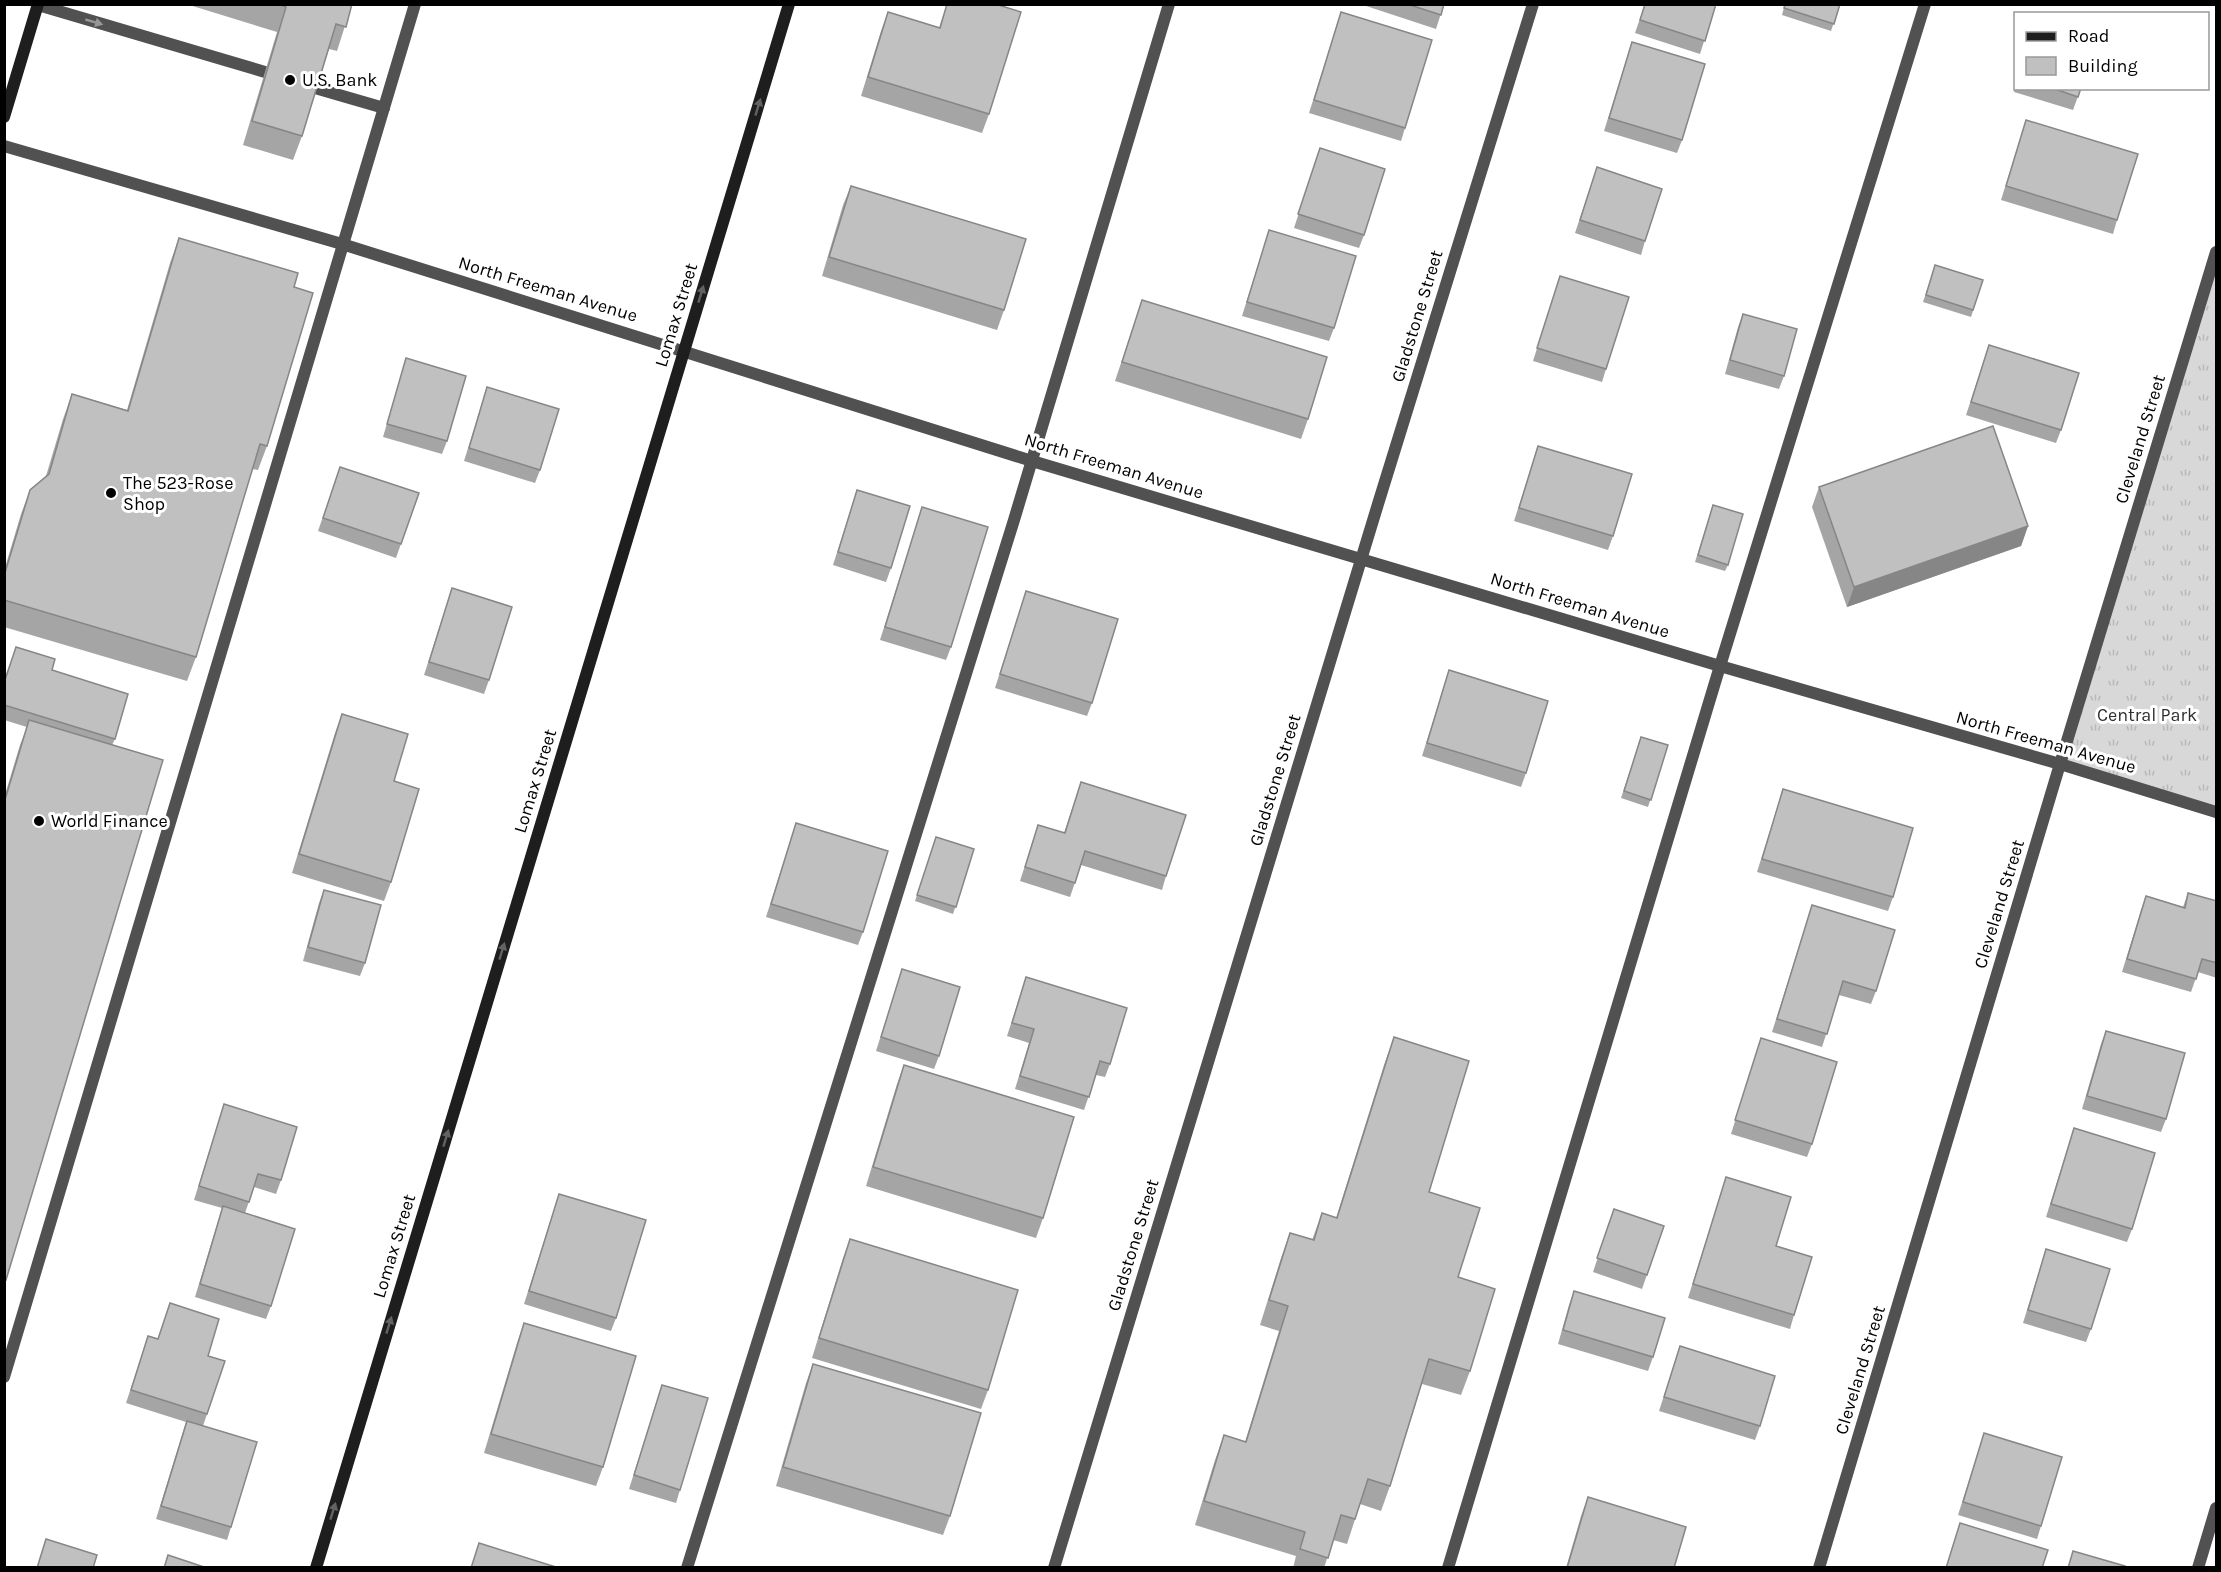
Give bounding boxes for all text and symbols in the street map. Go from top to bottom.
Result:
legend [2014,12,2209,90]
one-way arrow [85,18,103,27]
text: Road [2068,25,2109,47]
text: Building [2068,55,2138,77]
place label: U.S. Bank [302,69,377,91]
marker: U.S. Bank [283,73,297,87]
one-way arrow [754,98,763,116]
street label: Gladstone Street [1386,247,1448,385]
street label: North Freeman Avenue [456,251,640,327]
street label: Lomax Street [650,260,702,370]
one-way arrow [697,285,706,303]
street label: Cleveland Street [2110,372,2170,506]
street label: North Freeman Avenue [1022,428,1206,504]
place label: The 523-Rose Shop [123,472,233,515]
marker: The 523-Rose Shop [104,486,118,500]
street label: North Freeman Avenue [1488,567,1672,643]
park label: Central Park [2097,704,2197,726]
street label: North Freeman Avenue [1954,706,2138,778]
street label: Gladstone Street [1244,711,1306,849]
street label: Lomax Street [509,726,561,836]
place label: World Finance [51,810,168,832]
marker: World Finance [32,814,46,828]
street label: Cleveland Street [1969,837,2029,971]
one-way arrow [498,942,507,960]
one-way arrow [442,1129,451,1147]
street label: Gladstone Street [1102,1176,1164,1314]
street label: Lomax Street [368,1191,420,1301]
street label: Cleveland Street [1830,1303,1890,1437]
one-way arrow [385,1316,394,1334]
one-way arrow [329,1502,338,1520]

